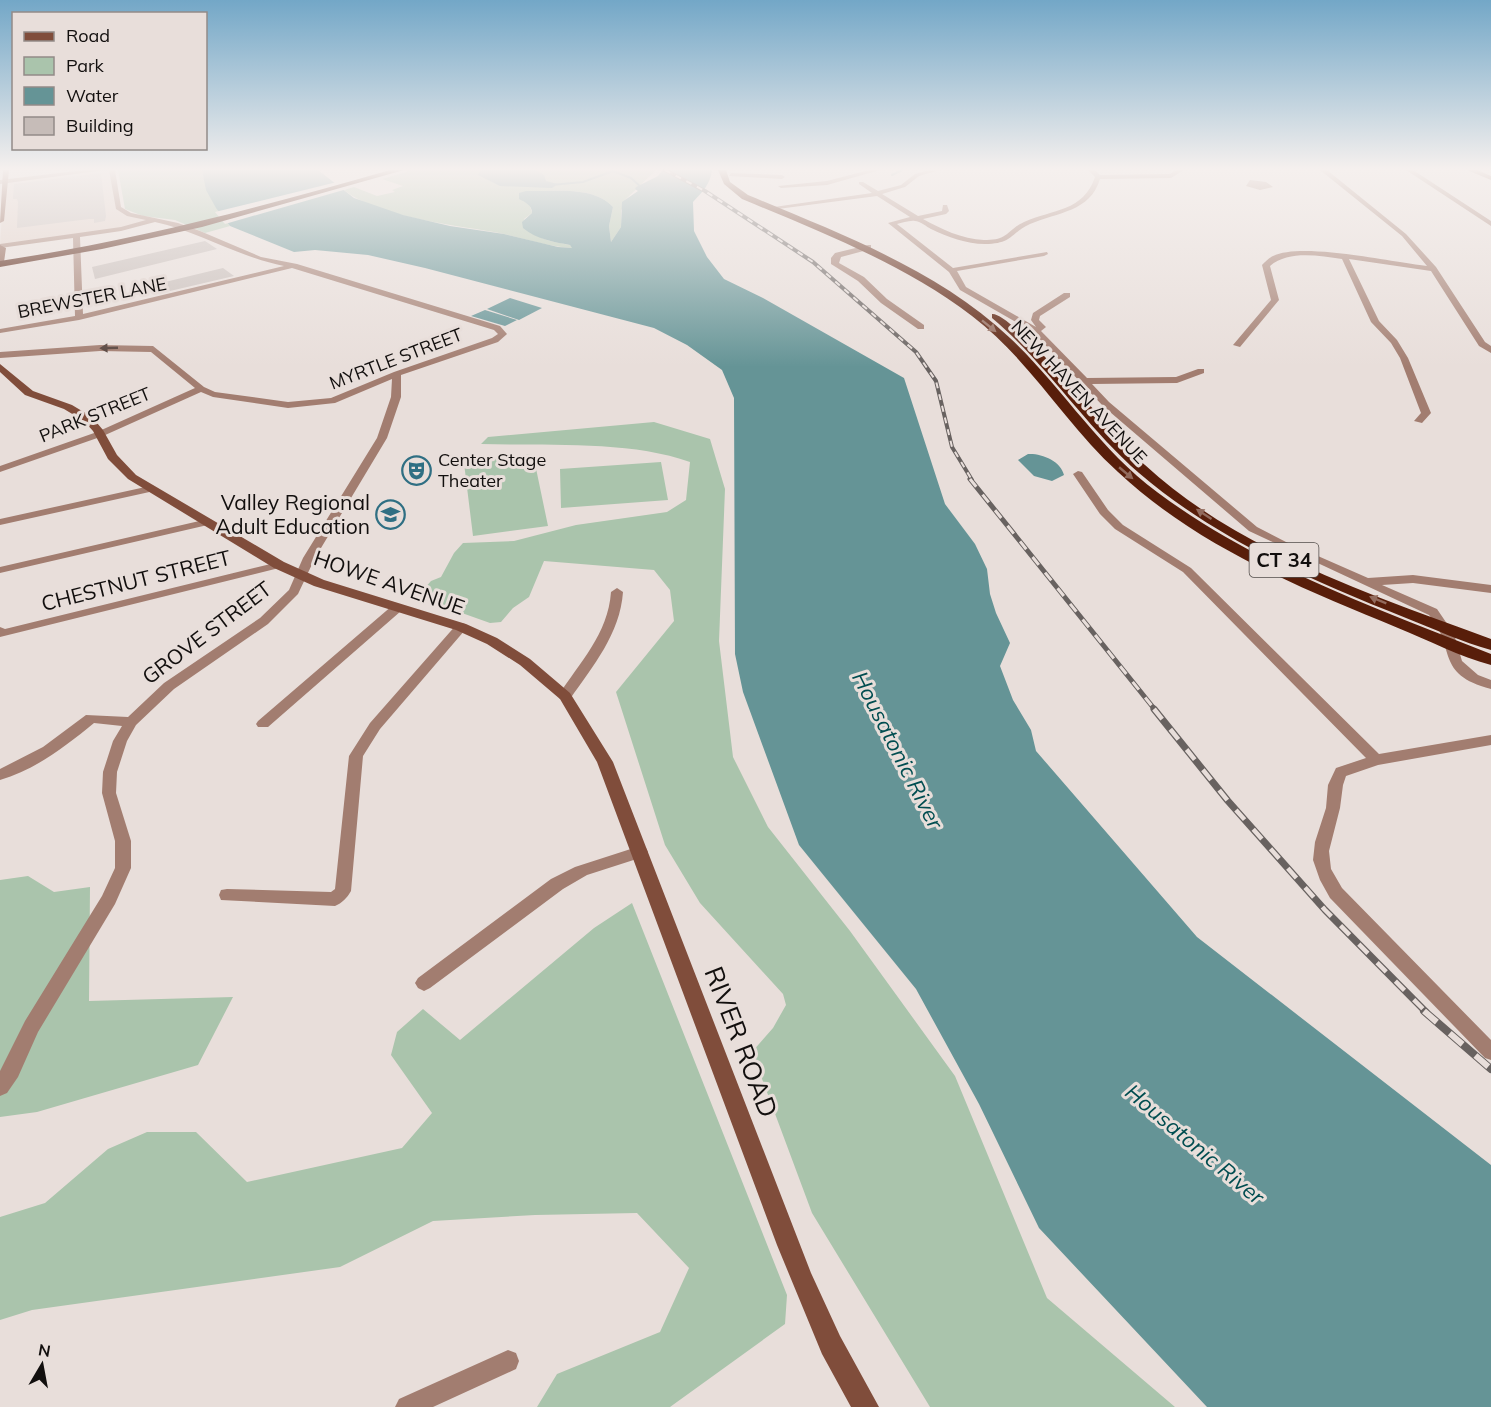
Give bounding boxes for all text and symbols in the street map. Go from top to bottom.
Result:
legend [12,12,207,150]
text: Road [66,24,110,47]
text: Park [66,54,105,77]
text: Water [66,84,119,107]
text: Building [66,114,134,137]
street label: BREWSTER LANE [15,272,168,323]
street label: NEW HAVEN AVENUE [1007,315,1152,468]
one-way arrow [982,319,997,331]
street label: MYRTLE STREET [326,323,466,394]
one-way arrow [99,343,118,353]
street label: PARK STREET [36,382,154,447]
place label: Center Stage Theater [438,448,546,492]
theatre icon: Center Stage Theater [401,454,433,486]
one-way arrow [1118,466,1134,479]
place label: Valley Regional Adult Education [216,489,370,539]
school or university icon: Valley Regional Adult Education [375,499,407,531]
one-way arrow [1196,509,1212,520]
road number: CT 34 [1250,543,1318,577]
street label: CHESTNUT STREET [38,544,233,616]
street label: HOWE AVENUE [310,544,468,620]
street label: GROVE STREET [137,575,276,689]
one-way arrow [1369,595,1387,604]
water label: Housatonic River [846,667,950,834]
street label: RIVER ROAD [698,962,785,1122]
water label: Housatonic River [1120,1078,1271,1211]
north arrow [12,1335,72,1395]
text: N [37,1339,52,1361]

